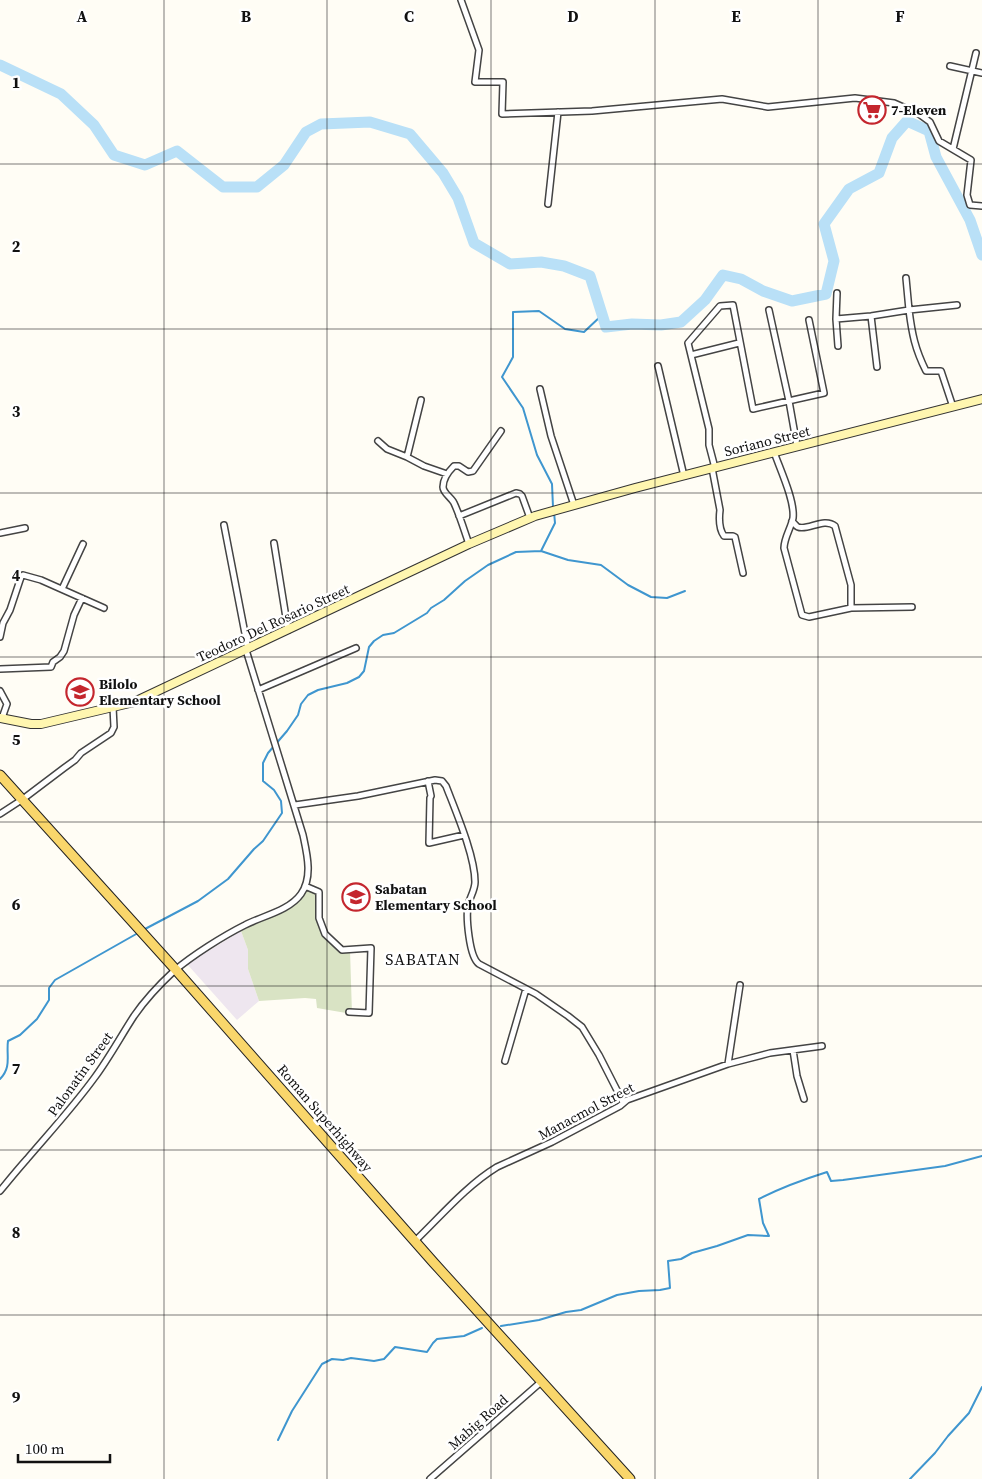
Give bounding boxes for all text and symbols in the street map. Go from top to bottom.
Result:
text: A [77,5,88,27]
text: B [241,5,252,27]
text: C [404,5,414,27]
text: D [567,5,579,27]
text: E [731,5,741,27]
text: F [895,5,905,27]
text: 1 [12,71,20,93]
supermarket icon: 7-Eleven [857,95,887,125]
place label: 7-Eleven [891,100,947,120]
text: 2 [12,235,21,257]
text: 3 [12,400,21,422]
street label: Soriano Street [722,421,812,461]
text: 4 [12,564,21,586]
street label: Teodoro Del Rosario Street [194,579,353,667]
place label: Bilolo Elementary School [99,674,221,710]
school or university icon: Bilolo Elementary School [65,677,95,707]
text: 5 [12,728,21,750]
place label: Sabatan Elementary School [375,879,497,915]
school or university icon: Sabatan Elementary School [341,882,371,912]
text: 6 [12,893,21,915]
district label: SABATAN [385,948,461,970]
street label: Palonatin Street [43,1028,118,1120]
text: 7 [12,1057,21,1079]
street label: Roman Superhighway [273,1060,378,1177]
street label: Manacmol Street [535,1077,638,1145]
text: 8 [12,1221,20,1243]
text: 9 [12,1386,21,1408]
street label: Mabig Road [444,1390,512,1454]
scale bar [18,1432,110,1464]
text: 100 m [25,1438,65,1459]

